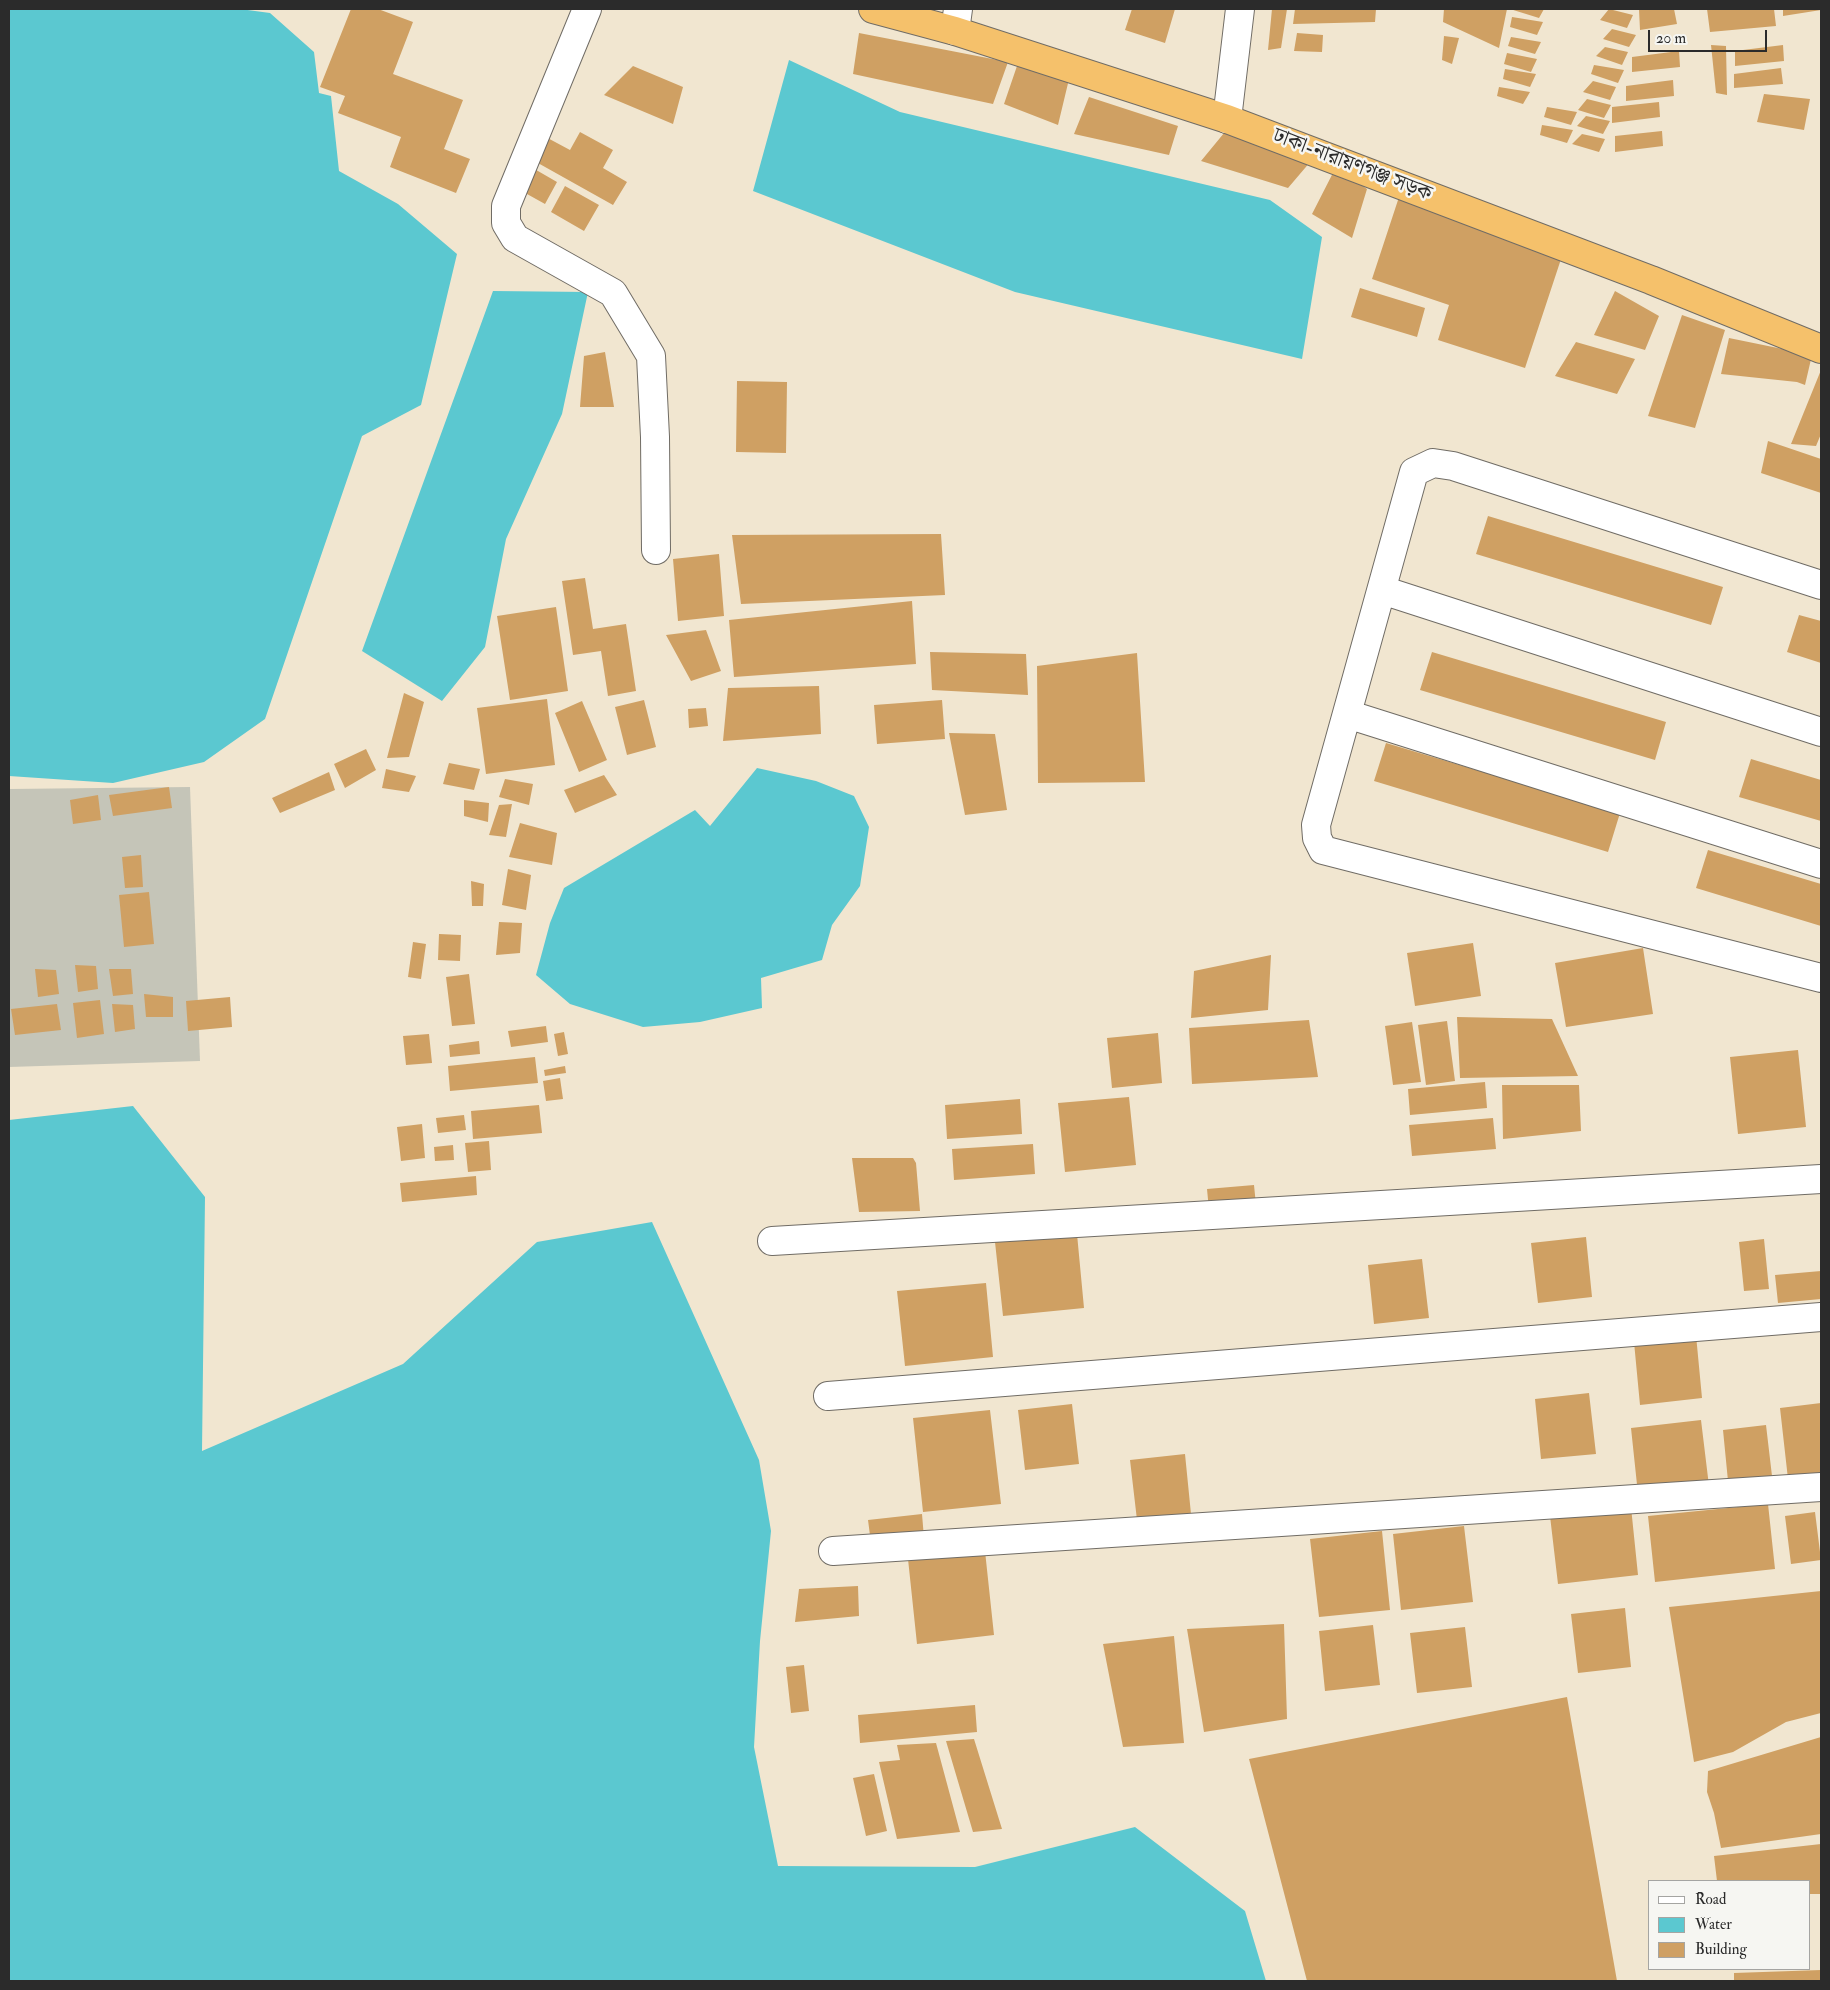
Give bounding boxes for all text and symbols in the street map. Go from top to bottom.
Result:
scale bar [1650,20,1769,52]
text: 20 m [1656,29,1686,48]
street label: ঢাকা-নারায়ণগঞ্জ সড়ক [1269,124,1435,208]
legend [1648,1880,1810,1970]
text: Road [1695,1890,1726,1909]
text: Water [1695,1915,1732,1934]
text: Building [1695,1940,1747,1959]

